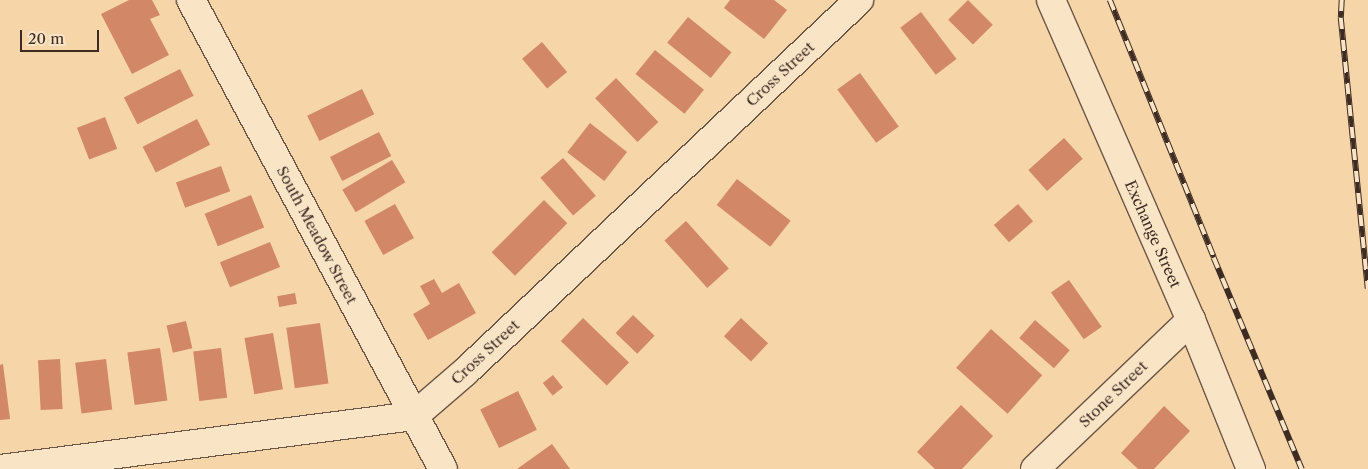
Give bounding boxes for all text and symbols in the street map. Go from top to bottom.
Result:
scale bar [22,20,101,52]
text: 20 m [28,29,64,48]
street label: Cross Street [742,38,818,110]
street label: South Meadow Street [273,163,361,307]
street label: Exchange Street [1121,177,1185,291]
street label: Cross Street [447,316,523,388]
street label: Stone Street [1075,357,1151,431]

